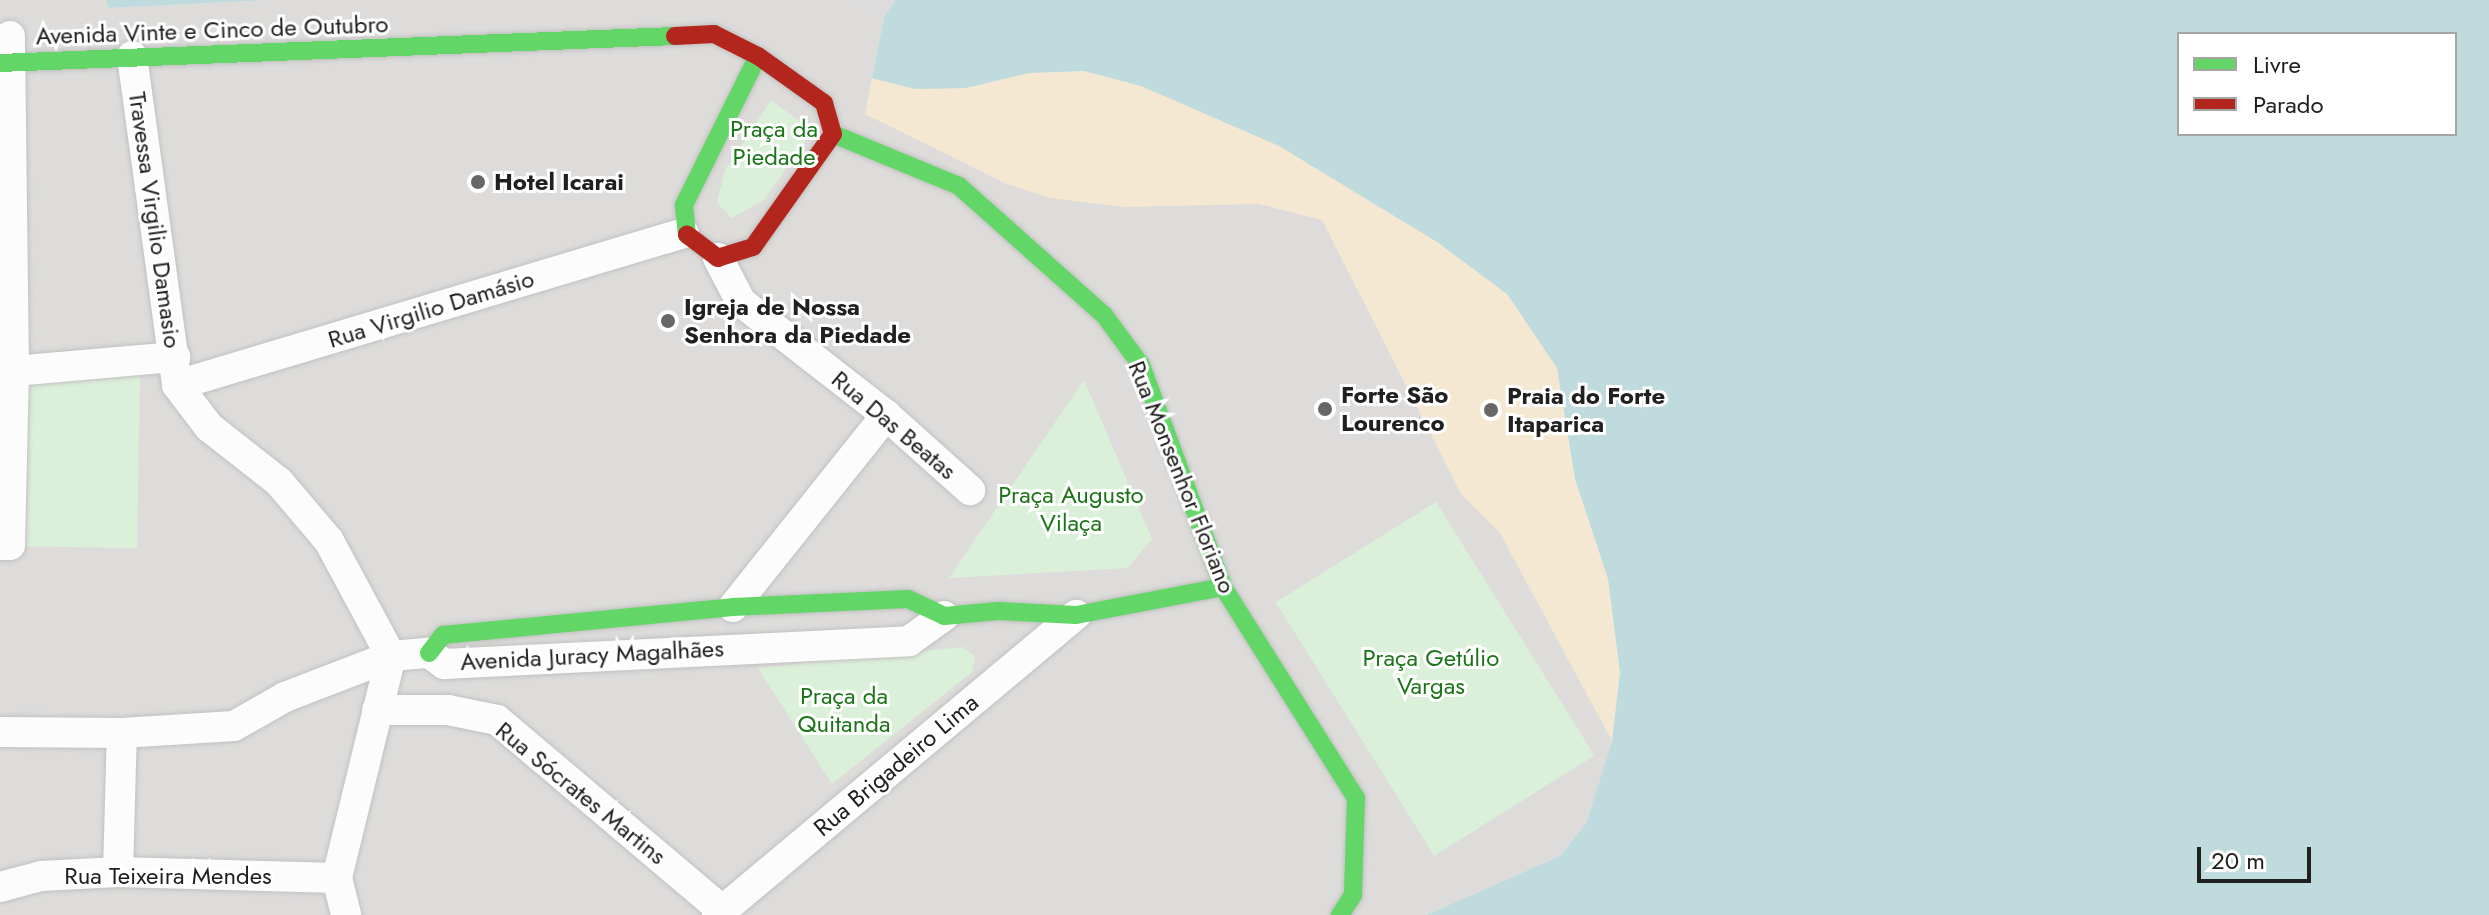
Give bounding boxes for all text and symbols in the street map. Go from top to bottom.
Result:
street label: Avenida Vinte e Cinco de Outubro [35,9,389,51]
legend [2177,32,2457,136]
text: Livre [2253,47,2301,82]
text: Parado [2253,87,2324,122]
street label: Travessa Virgilio Damasio [123,90,187,350]
park label: Praça da Piedade [730,115,818,171]
place label: Hotel Icarai [494,168,624,196]
marker: Hotel Icarai [469,173,487,191]
street label: Rua Virgilio Damásio [324,264,538,354]
place label: Igreja de Nossa Senhora da Piedade [684,293,911,349]
marker: Igreja de Nossa Senhora da Piedade [659,312,677,330]
street label: Rua Monsenhor Floriano [1122,357,1242,597]
street label: Rua Das Beatas [826,365,962,485]
place label: Forte São Lourenco [1341,381,1448,437]
place label: Praia do Forte Itaparica [1507,382,1665,438]
marker: Forte São Lourenco [1316,400,1334,418]
marker: Praia do Forte Itaparica [1482,401,1500,419]
park label: Praça Augusto Vilaça [998,481,1144,537]
street label: Avenida Juracy Magalhães [460,634,724,676]
park label: Praça Getúlio Vargas [1363,644,1499,700]
park label: Praça da Quitanda [798,682,890,738]
street label: Rua Brigadeiro Lima [808,688,984,842]
street label: Rua Sócrates Martins [490,715,672,871]
scale bar [2201,831,2315,881]
text: 20 m [2211,843,2265,878]
street label: Rua Teixeira Mendes [64,862,272,890]

